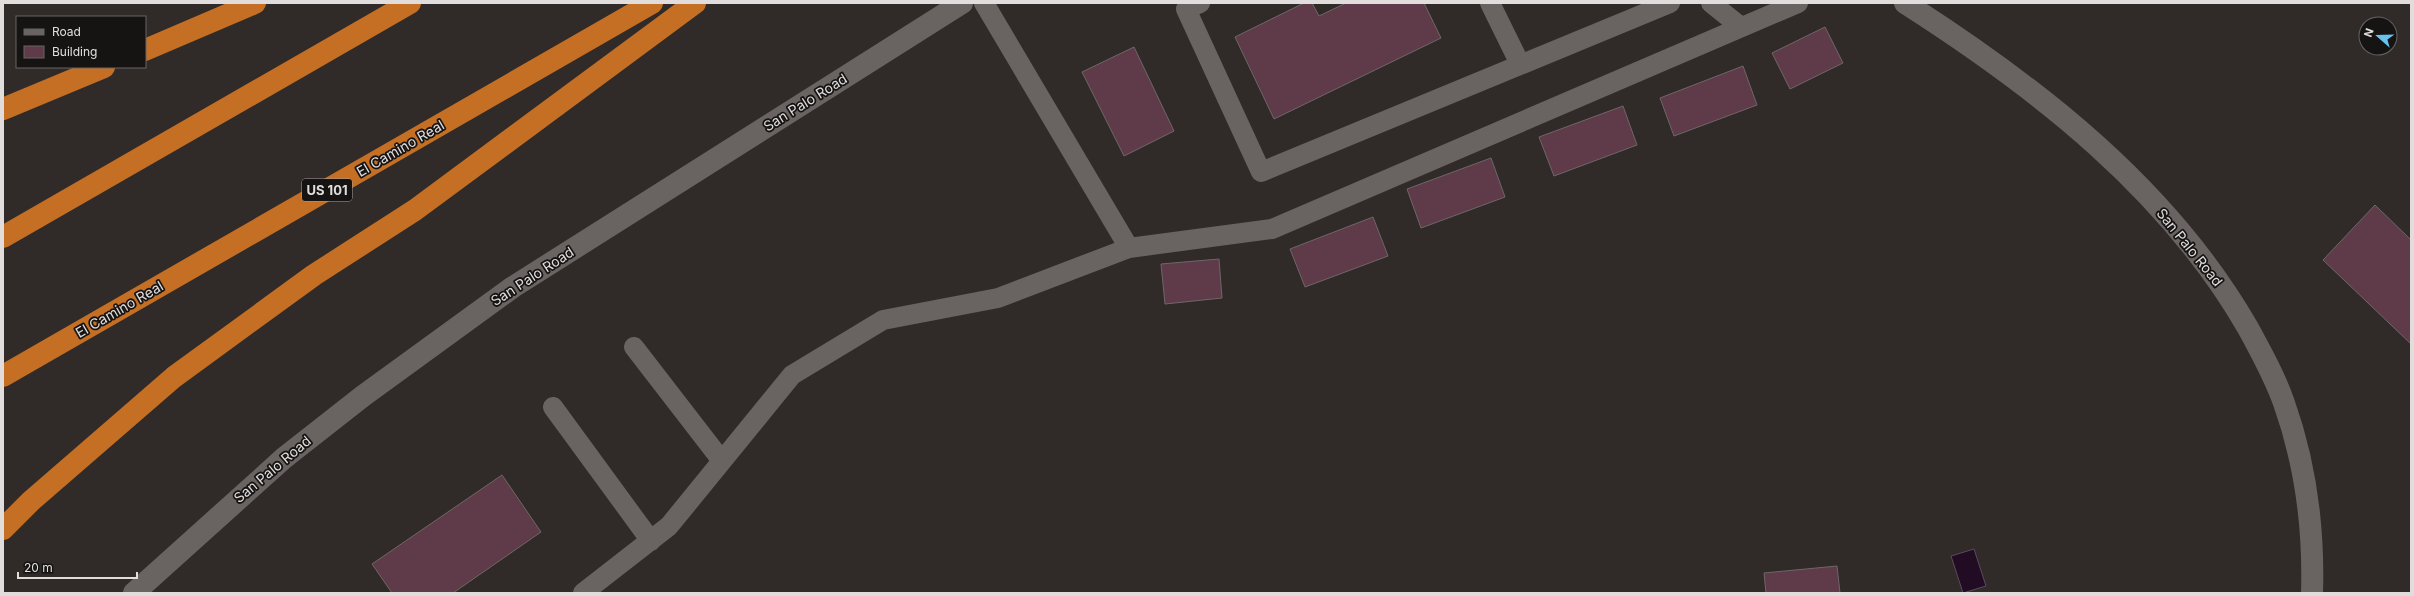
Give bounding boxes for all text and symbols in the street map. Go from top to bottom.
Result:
legend [16,16,146,68]
north arrow [2358,16,2398,56]
text: Road [52,24,81,39]
text: N [2361,26,2377,39]
text: Building [52,44,97,59]
street label: San Palo Road [760,70,850,134]
street label: El Camino Real [353,116,447,180]
road number: US 101 [302,179,352,201]
street label: San Palo Road [2153,205,2227,289]
street label: San Palo Road [487,243,577,309]
street label: El Camino Real [72,277,166,341]
street label: San Palo Road [230,432,314,506]
scale bar [18,554,137,580]
text: 20 m [24,560,53,575]

